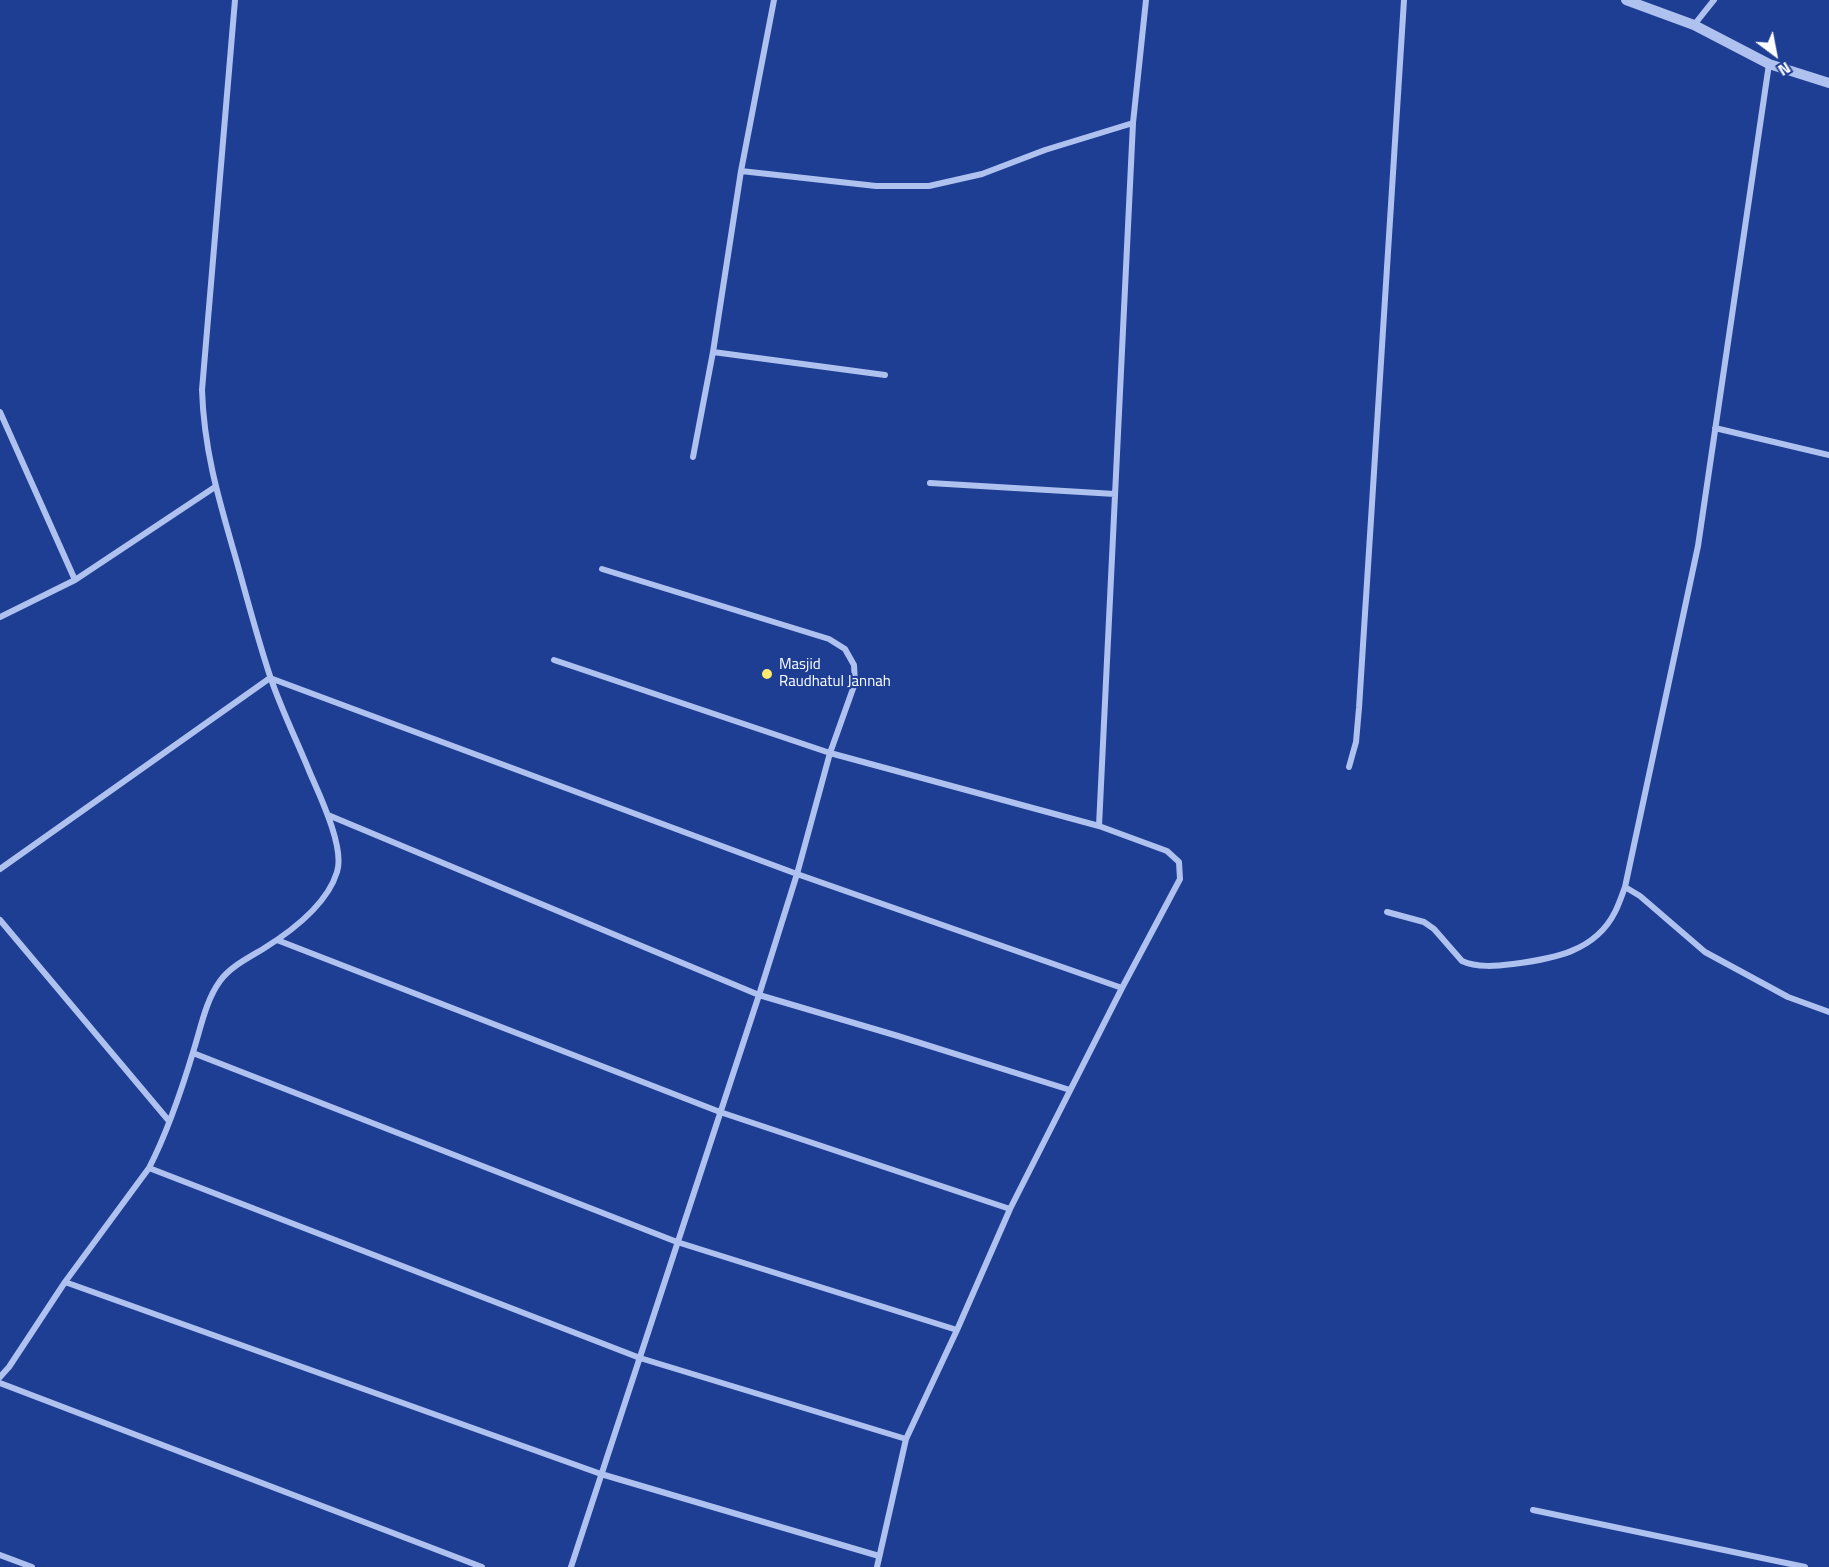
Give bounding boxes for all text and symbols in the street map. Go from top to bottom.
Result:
north arrow [1745,24,1805,84]
text: N [1773,56,1796,82]
place label: Masjid Raudhatul Jannah [779,656,891,691]
marker: Masjid Raudhatul Jannah [760,667,774,681]

